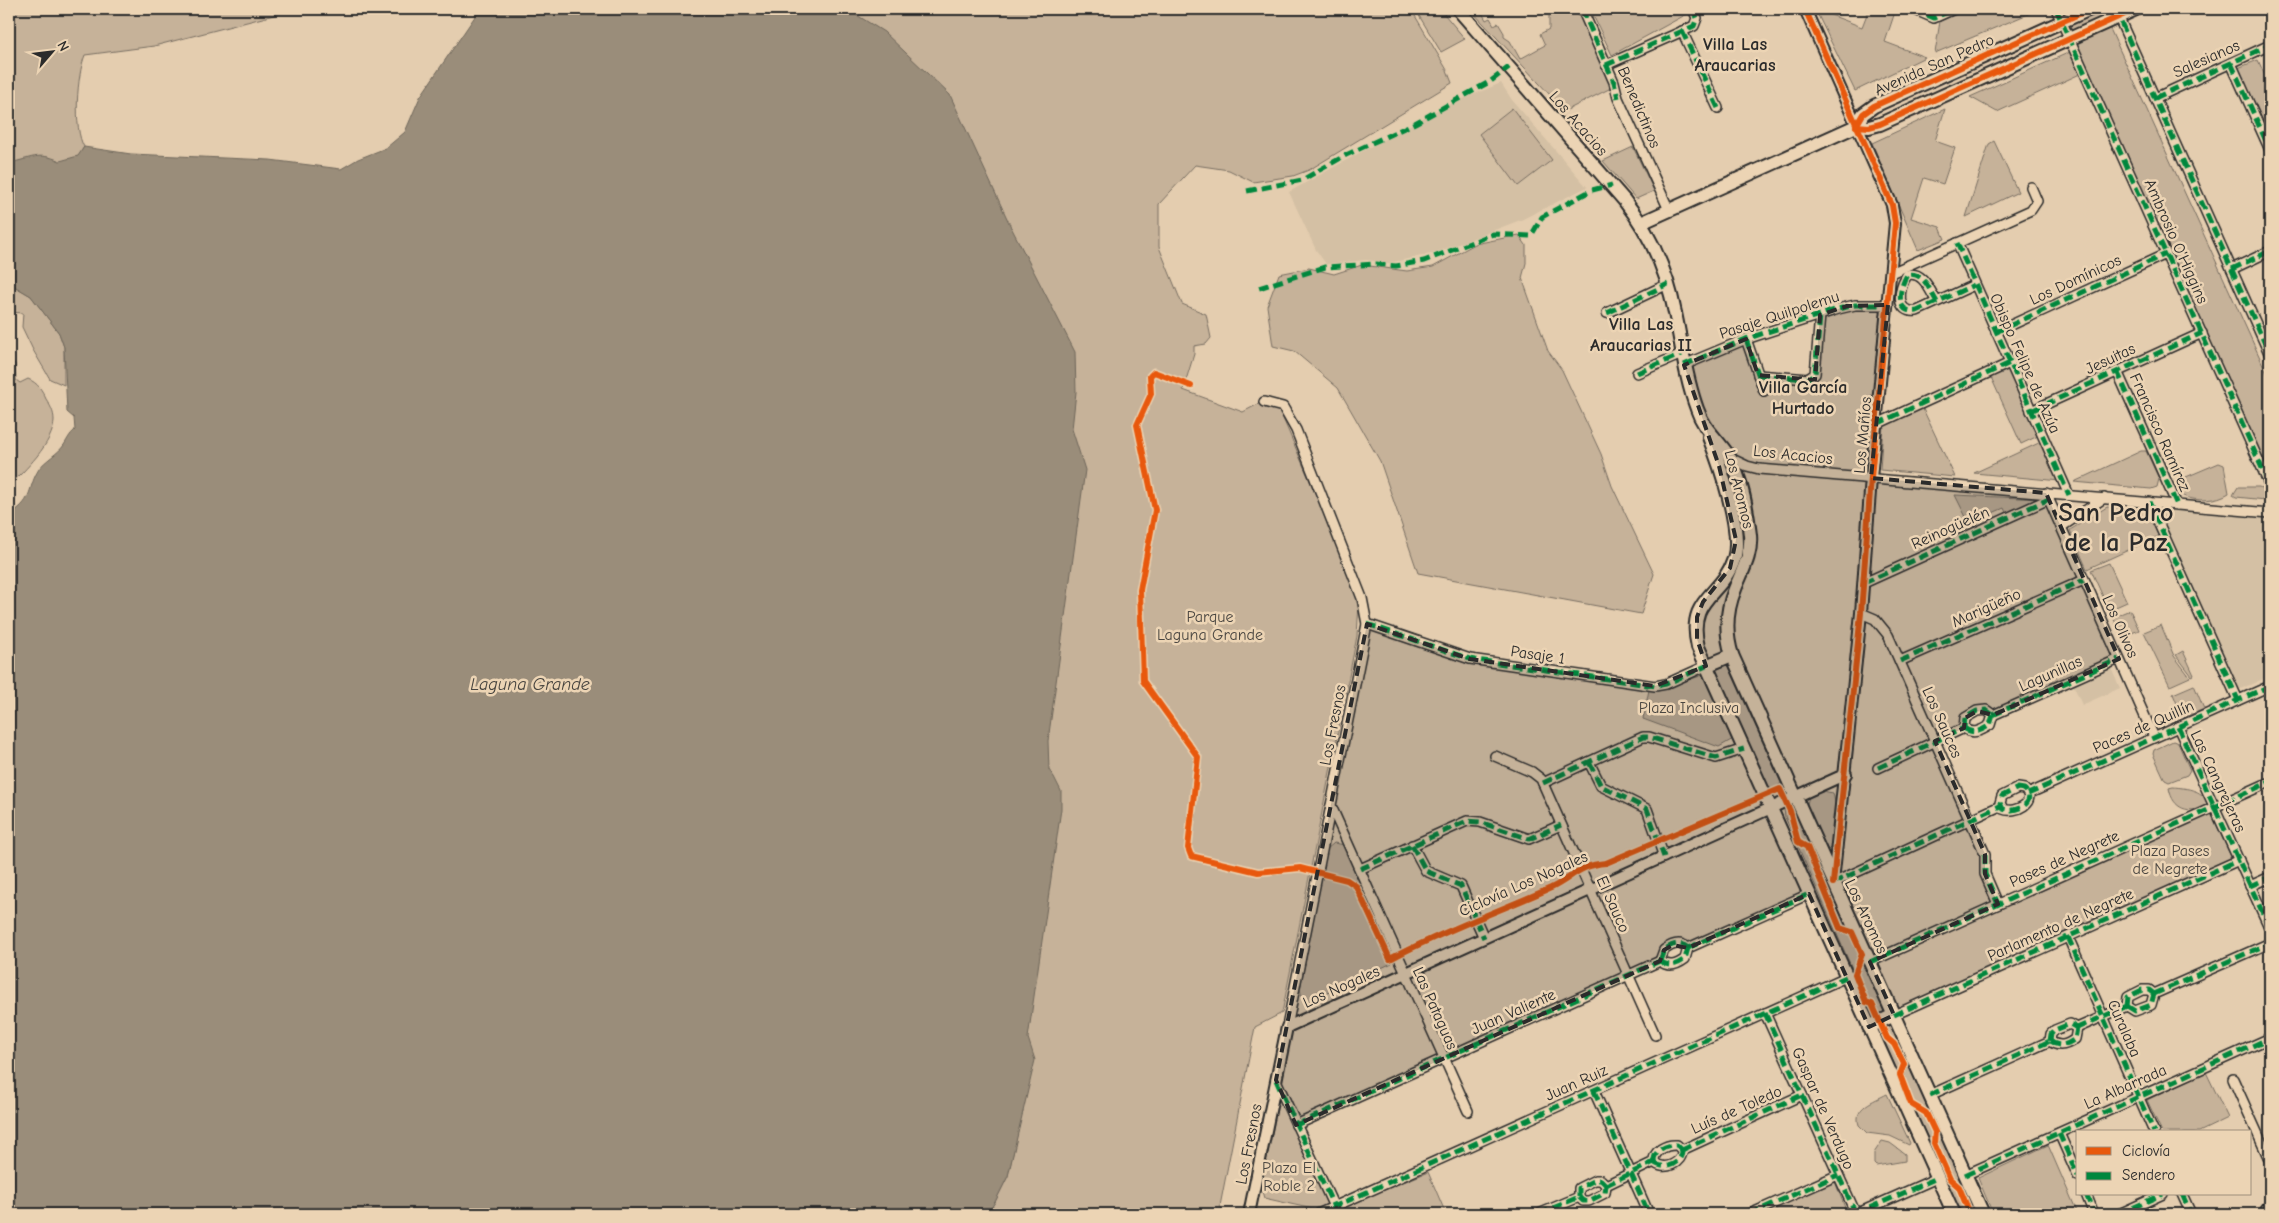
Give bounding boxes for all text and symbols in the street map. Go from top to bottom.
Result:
north arrow [28,28,78,78]
street label: Avenida San Pedro [1872,30,1997,99]
district label: Villa Las Araucarias [1694,34,1776,76]
street label: Salesianos [2170,36,2243,82]
text: N [53,38,73,54]
street label: Benedictinos [1614,64,1664,151]
street label: Los Acacios [1545,88,1611,160]
street label: Ambrosio O'Higgins [2141,176,2212,307]
street label: Los Domínicos [2027,251,2124,309]
street label: Pasaje Quilpolemu [1717,287,1842,343]
street label: Obispo Felipe de Azúa [1986,291,2064,436]
district label: Villa Las Araucarias II [1590,314,1692,356]
street label: Jesuitas [2083,339,2138,378]
street label: Francisco Ramírez [2126,371,2194,494]
district label: Villa García Hurtado [1759,377,1847,419]
street label: Los Mañíos [1851,395,1875,474]
street label: Los Acacios [1752,442,1834,468]
street label: Los Aromos [1721,448,1758,531]
district label: San Pedro de la Paz [2058,498,2174,558]
street label: Reinogüelén [1909,503,1992,553]
street label: Marigüeño [1949,585,2024,631]
street label: Los Olivos [2098,592,2142,661]
park label: Parque Laguna Grande [1157,608,1263,644]
street label: Pasaje 1 [1509,642,1566,668]
street label: Lagunillas [2016,652,2085,696]
water label: Laguna Grande [470,674,590,695]
street label: Los Fresnos [1316,683,1350,767]
street label: Los Sauces [1918,684,1966,761]
street label: Paces de Quillín [2090,697,2197,757]
park label: Plaza Inclusiva [1639,699,1739,717]
street label: Las Cangrejeras [2187,728,2250,835]
street label: Pases de Negrete [2007,827,2122,891]
park label: Plaza Pases de Negrete [2131,842,2210,878]
street label: Ciclovía Los Nogales [1456,847,1591,920]
street label: El Sauco [1593,873,1633,935]
street label: Los Aromos [1841,876,1891,957]
street label: Parlamento de Negrete [1985,885,2136,965]
street label: Los Nogales [1300,962,1383,1012]
street label: Las Pataguas [1409,964,1461,1053]
street label: Juan Valiente [1469,985,1558,1038]
street label: Curalaba [2103,997,2145,1060]
street label: Gaspar de Verdugo [1788,1045,1858,1172]
street label: Juan Ruiz [1542,1061,1610,1105]
street label: La Albarrada [2081,1061,2169,1113]
street label: Luís de Toledo [1688,1082,1784,1138]
street label: Los Fresnos [1232,1102,1266,1186]
legend [2076,1130,2252,1196]
text: Ciclovía [2122,1142,2170,1160]
park label: Plaza El Roble 2 [1262,1159,1316,1195]
text: Sendero [2122,1166,2175,1184]

